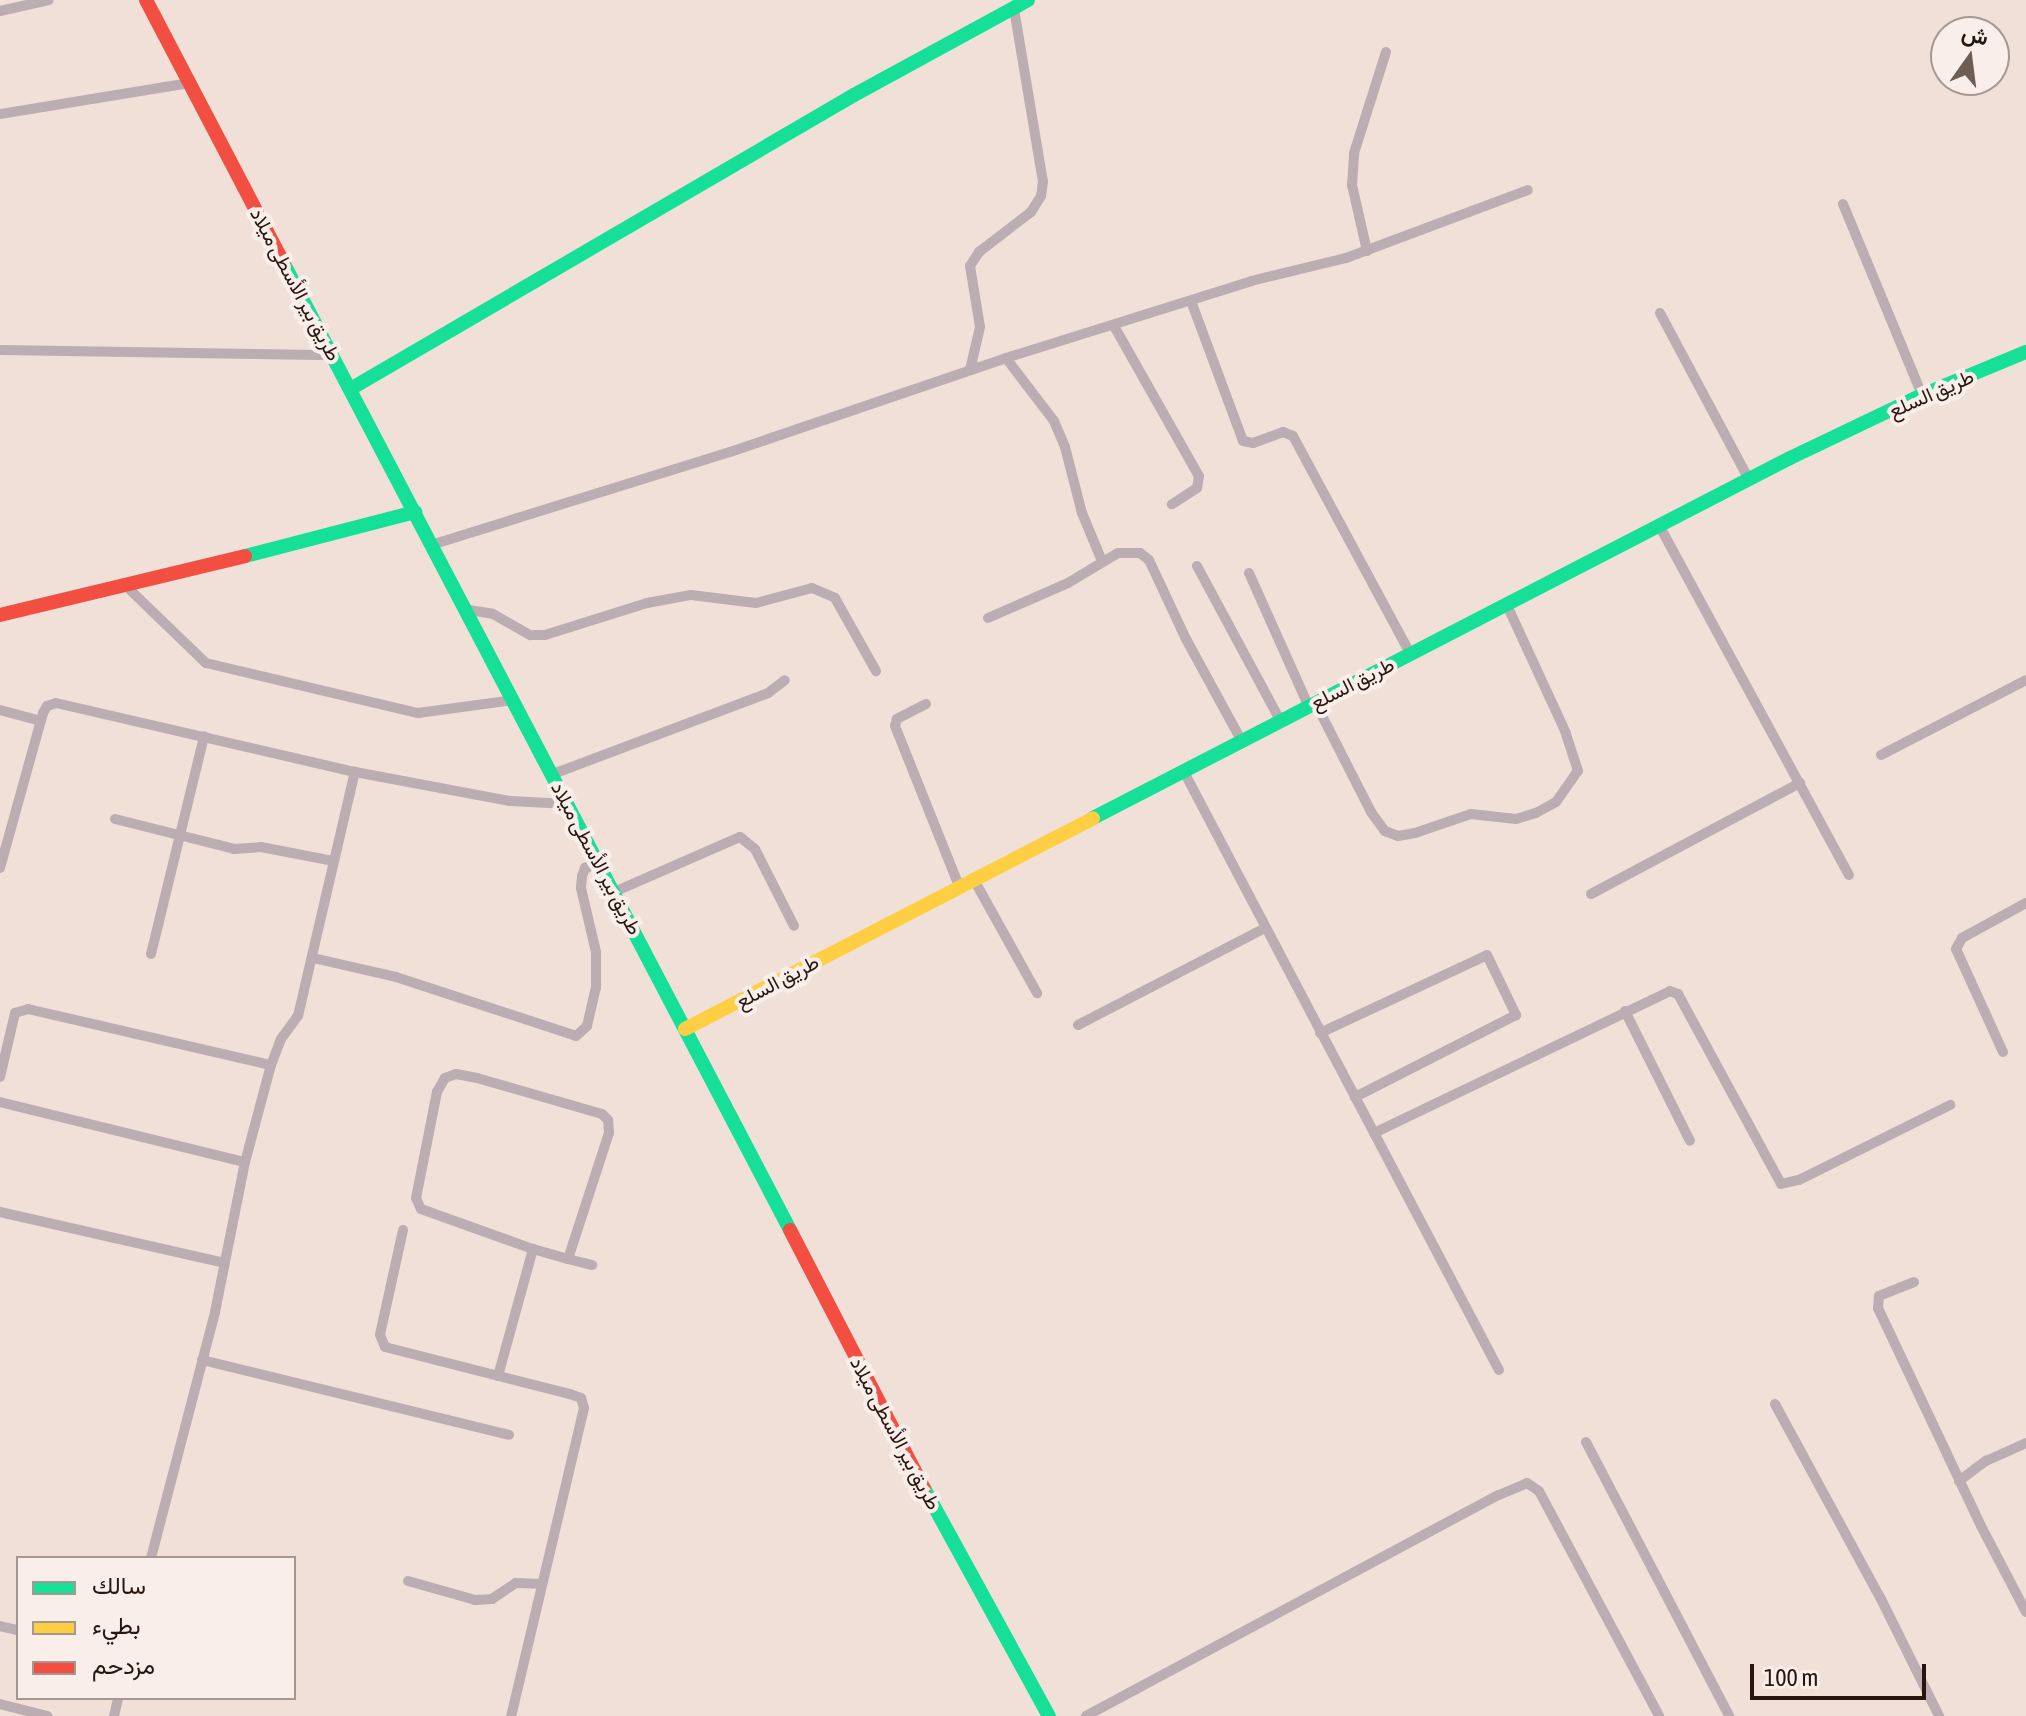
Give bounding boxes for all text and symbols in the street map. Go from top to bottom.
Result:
north arrow [1930,16,2010,96]
text: ش [1959,19,1991,50]
street label: طريق بير الأسطى ميلاد [246,203,346,365]
street label: طريق السلع [1885,364,1977,422]
street label: طريق السلع [1306,652,1398,714]
street label: طريق بير الأسطى ميلاد [547,777,647,939]
street label: طريق السلع [731,949,823,1013]
street label: طريق بير الأسطى ميلاد [846,1352,946,1514]
legend [16,1556,296,1700]
text: سالك [92,1572,146,1599]
text: بطيء [92,1612,141,1639]
scale bar [1754,1648,1930,1698]
text: مزدحم [92,1652,155,1679]
text: 100 m [1764,1664,1818,1691]

